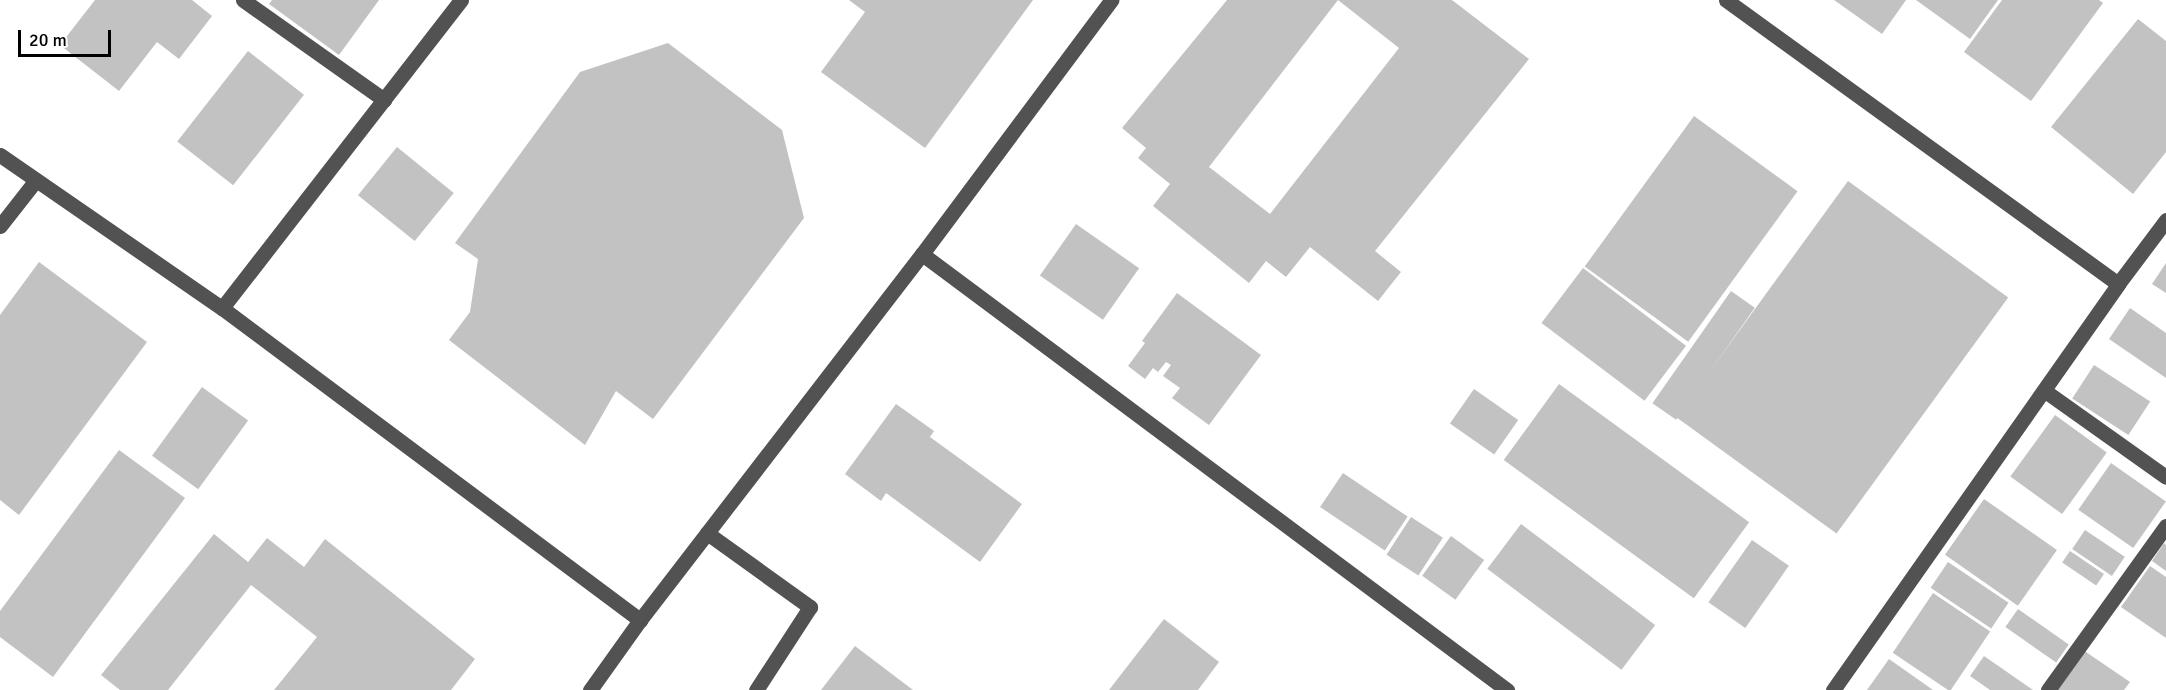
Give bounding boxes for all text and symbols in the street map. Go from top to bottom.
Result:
scale bar [21,18,114,56]
text: 20 m [29,29,67,51]

